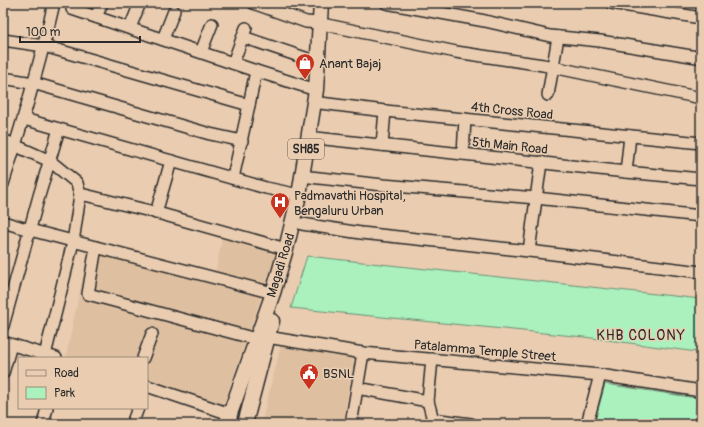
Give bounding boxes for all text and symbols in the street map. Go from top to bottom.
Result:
scale bar [20,18,140,44]
text: 100 m [26,25,61,40]
shop icon: Anant Bajaj [294,52,316,80]
place label: Anant Bajaj [319,56,381,72]
street label: 4th Cross Road [470,99,554,123]
street label: 5th Main Road [471,134,548,158]
road number: SH85 [288,139,324,159]
place label: Padmavathi Hospital, Bengaluru Urban [294,188,406,219]
hospital icon: Padmavathi Hospital, Bengaluru Urban [269,191,291,219]
street label: Magadi Road [264,231,298,299]
district label: KHB COLONY [596,327,686,344]
street label: Patalamma Temple Street [413,337,557,365]
legend [18,357,148,409]
public building icon: BSNL [298,362,320,390]
text: Road [54,366,79,381]
place label: BSNL [323,366,354,382]
text: Park [54,386,75,401]

